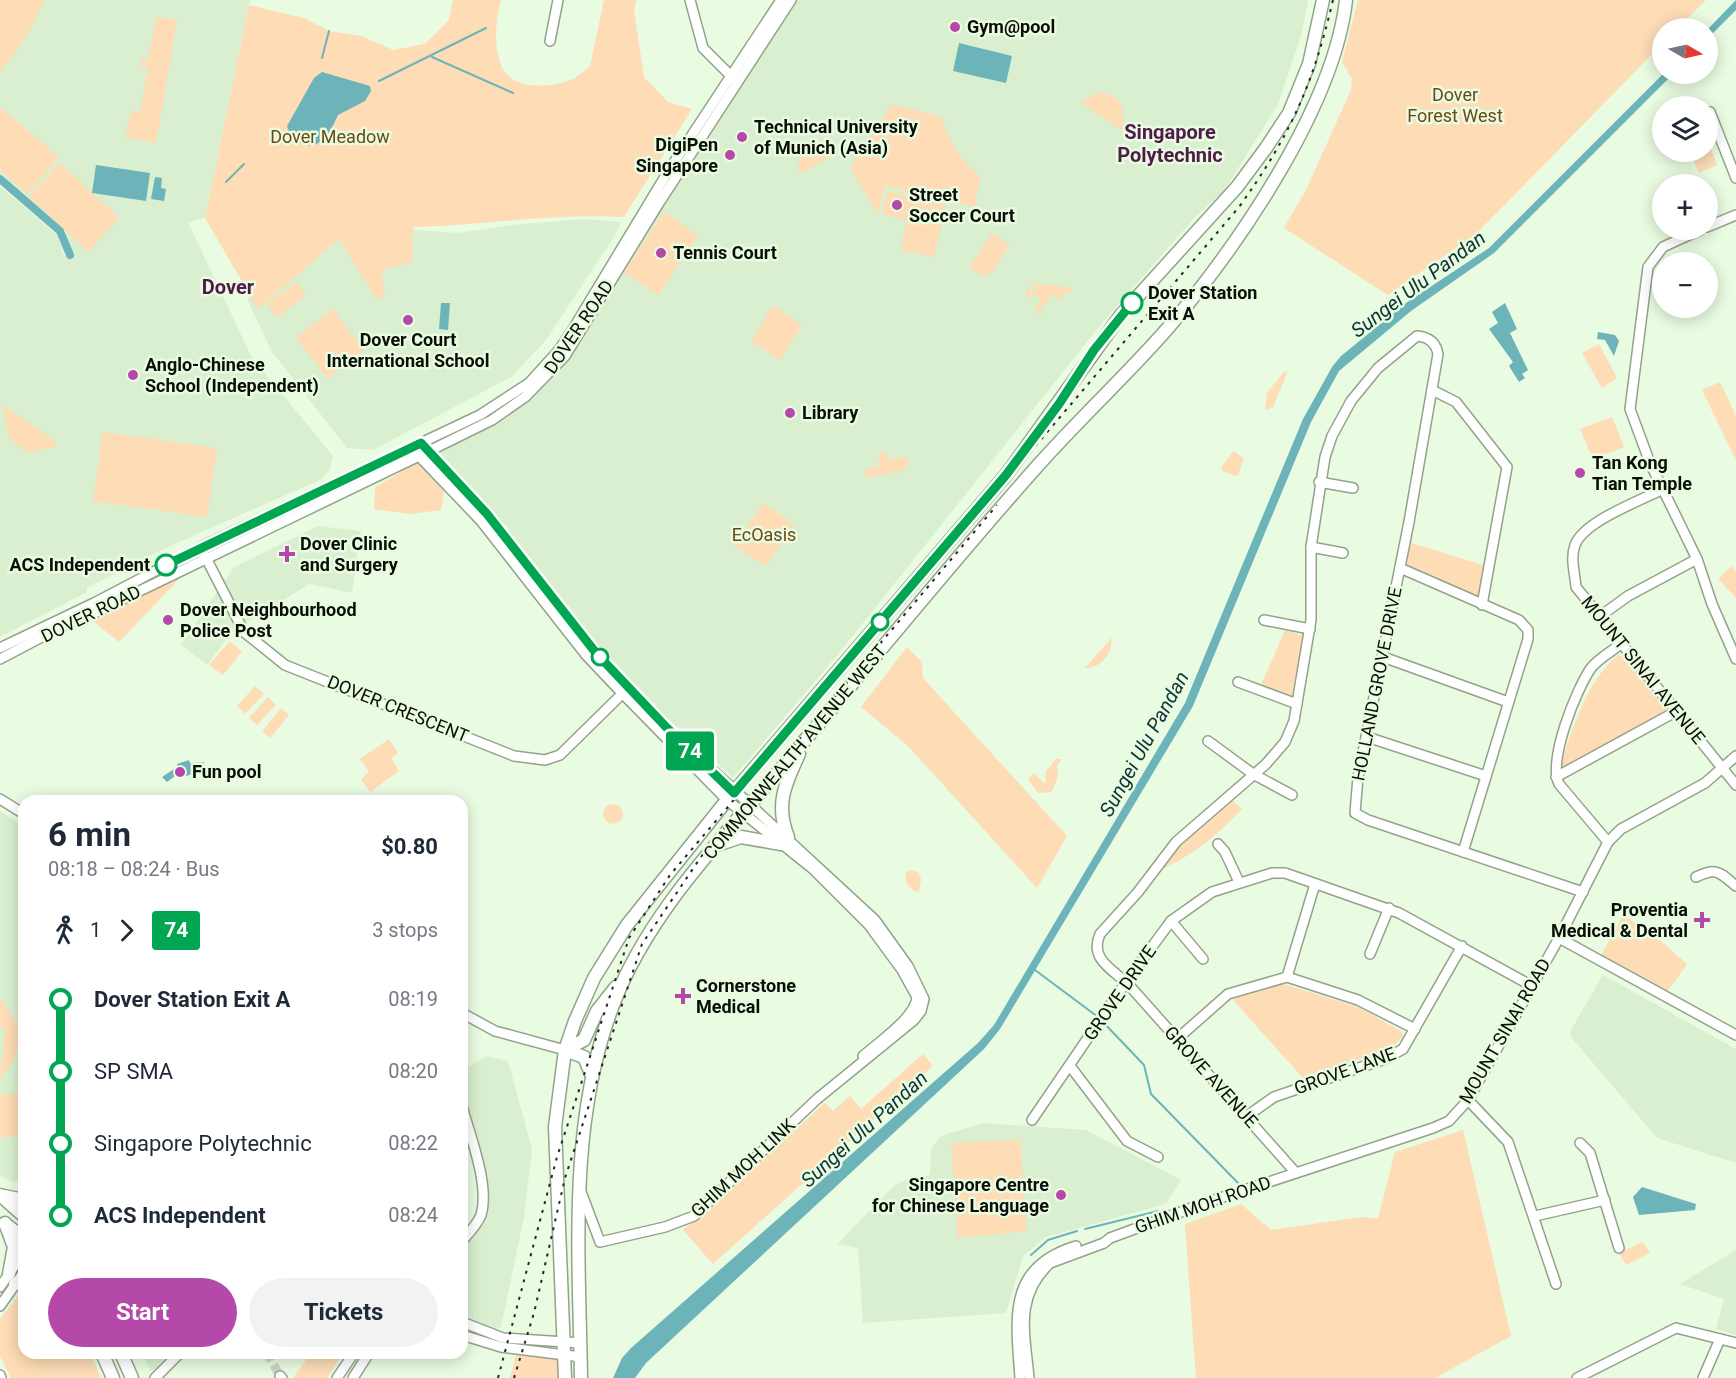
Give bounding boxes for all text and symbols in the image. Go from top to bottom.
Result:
place label: Gym@pool [967,16,1055,37]
north arrow [1652,18,1718,84]
map controls [1652,18,1718,318]
marker: Gym@pool [948,20,962,34]
park label: Dover Forest West [1407,84,1503,126]
button: layers [1652,96,1718,162]
place label: Technical University of Munich (Asia) [754,116,919,159]
district label: Singapore Polytechnic [1117,120,1223,167]
park label: Dover Meadow [270,126,390,147]
marker: Technical University of Munich (Asia) [735,130,749,144]
place label: DigiPen Singapore [636,134,718,176]
marker: DigiPen Singapore [723,148,737,162]
button: + [1652,174,1718,240]
place label: Street Soccer Court [909,184,1015,226]
marker: Street Soccer Court [890,198,904,212]
water label: Sungei Ulu Pandan [1346,226,1490,342]
place label: Tennis Court [673,242,777,263]
marker: Tennis Court [654,246,668,260]
button: − [1652,252,1718,318]
district label: Dover [202,275,255,299]
street label: DOVER ROAD [540,276,618,377]
place label: Dover Station Exit A [1148,282,1257,324]
marker: Dover Station Exit A [1121,292,1143,314]
marker: Dover Court International School [401,313,415,327]
place label: Dover Court International School [326,329,490,371]
place label: Anglo-Chinese School (Independent) [145,354,319,397]
marker: Anglo-Chinese School (Independent) [126,368,140,382]
place label: Library [802,402,859,423]
marker: Library [783,406,797,420]
place label: Tan Kong Tian Temple [1592,452,1692,494]
marker: Tan Kong Tian Temple [1573,466,1587,480]
park label: EcOasis [732,524,796,545]
place label: Dover Clinic and Surgery [300,533,399,575]
marker: Dover Clinic and Surgery [278,545,296,563]
place label: ACS Independent [10,554,150,575]
marker: ACS Independent [155,554,177,576]
street label: DOVER ROAD [38,580,144,647]
street label: HOLLAND GROVE DRIVE [1347,585,1406,783]
street label: MOUNT SINAI AVENUE [1577,591,1710,748]
place label: Dover Neighbourhood Police Post [180,599,357,641]
marker: Dover Neighbourhood Police Post [161,613,175,627]
unlabelled marker [871,613,889,631]
street label: COMMONWEALTH AVENUE WEST [699,640,891,863]
unlabelled marker [591,648,609,666]
water label: Sungei Ulu Pandan [1094,667,1194,821]
street label: DOVER CRESCENT [325,671,472,747]
line badge: 74 [663,732,717,771]
text: 74 [678,739,702,763]
place label: Fun pool [192,761,262,782]
marker: Fun pool [173,765,187,779]
text: 6 min [48,815,131,854]
text: $0.80 [381,834,438,859]
text: 08:18 – 08:24 · Bus [48,857,220,881]
place label: Proventia Medical & Dental [1551,899,1688,941]
marker: Proventia Medical & Dental [1693,911,1711,929]
icon: walk [48,914,81,947]
icon: forward [110,914,143,947]
text: 1 [90,918,101,942]
text: 74 [164,918,188,942]
text: 3 stops [372,918,438,942]
street label: GROVE DRIVE [1079,941,1160,1044]
street label: MOUNT SINAI ROAD [1455,955,1555,1107]
place label: Cornerstone Medical [696,975,796,1017]
text: Dover Station Exit A [94,987,290,1012]
text: 08:19 [388,987,438,1011]
marker: Cornerstone Medical [674,987,692,1005]
street label: GROVE AVENUE [1160,1022,1262,1132]
street label: GROVE LANE [1291,1042,1398,1099]
text: SP SMA [94,1059,173,1084]
text: 08:20 [388,1059,438,1083]
water label: Sungei Ulu Pandan [796,1066,932,1192]
street label: GHIM MOH LINK [686,1114,799,1221]
text: Singapore Polytechnic [94,1131,312,1156]
text: 08:22 [388,1131,438,1155]
street label: GHIM MOH ROAD [1132,1171,1274,1238]
place label: Singapore Centre for Chinese Language [872,1174,1049,1216]
marker: Singapore Centre for Chinese Language [1054,1188,1068,1202]
text: ACS Independent [94,1203,266,1228]
text: 08:24 [388,1203,438,1227]
button: Start [48,1278,237,1347]
button: Tickets [249,1278,438,1347]

